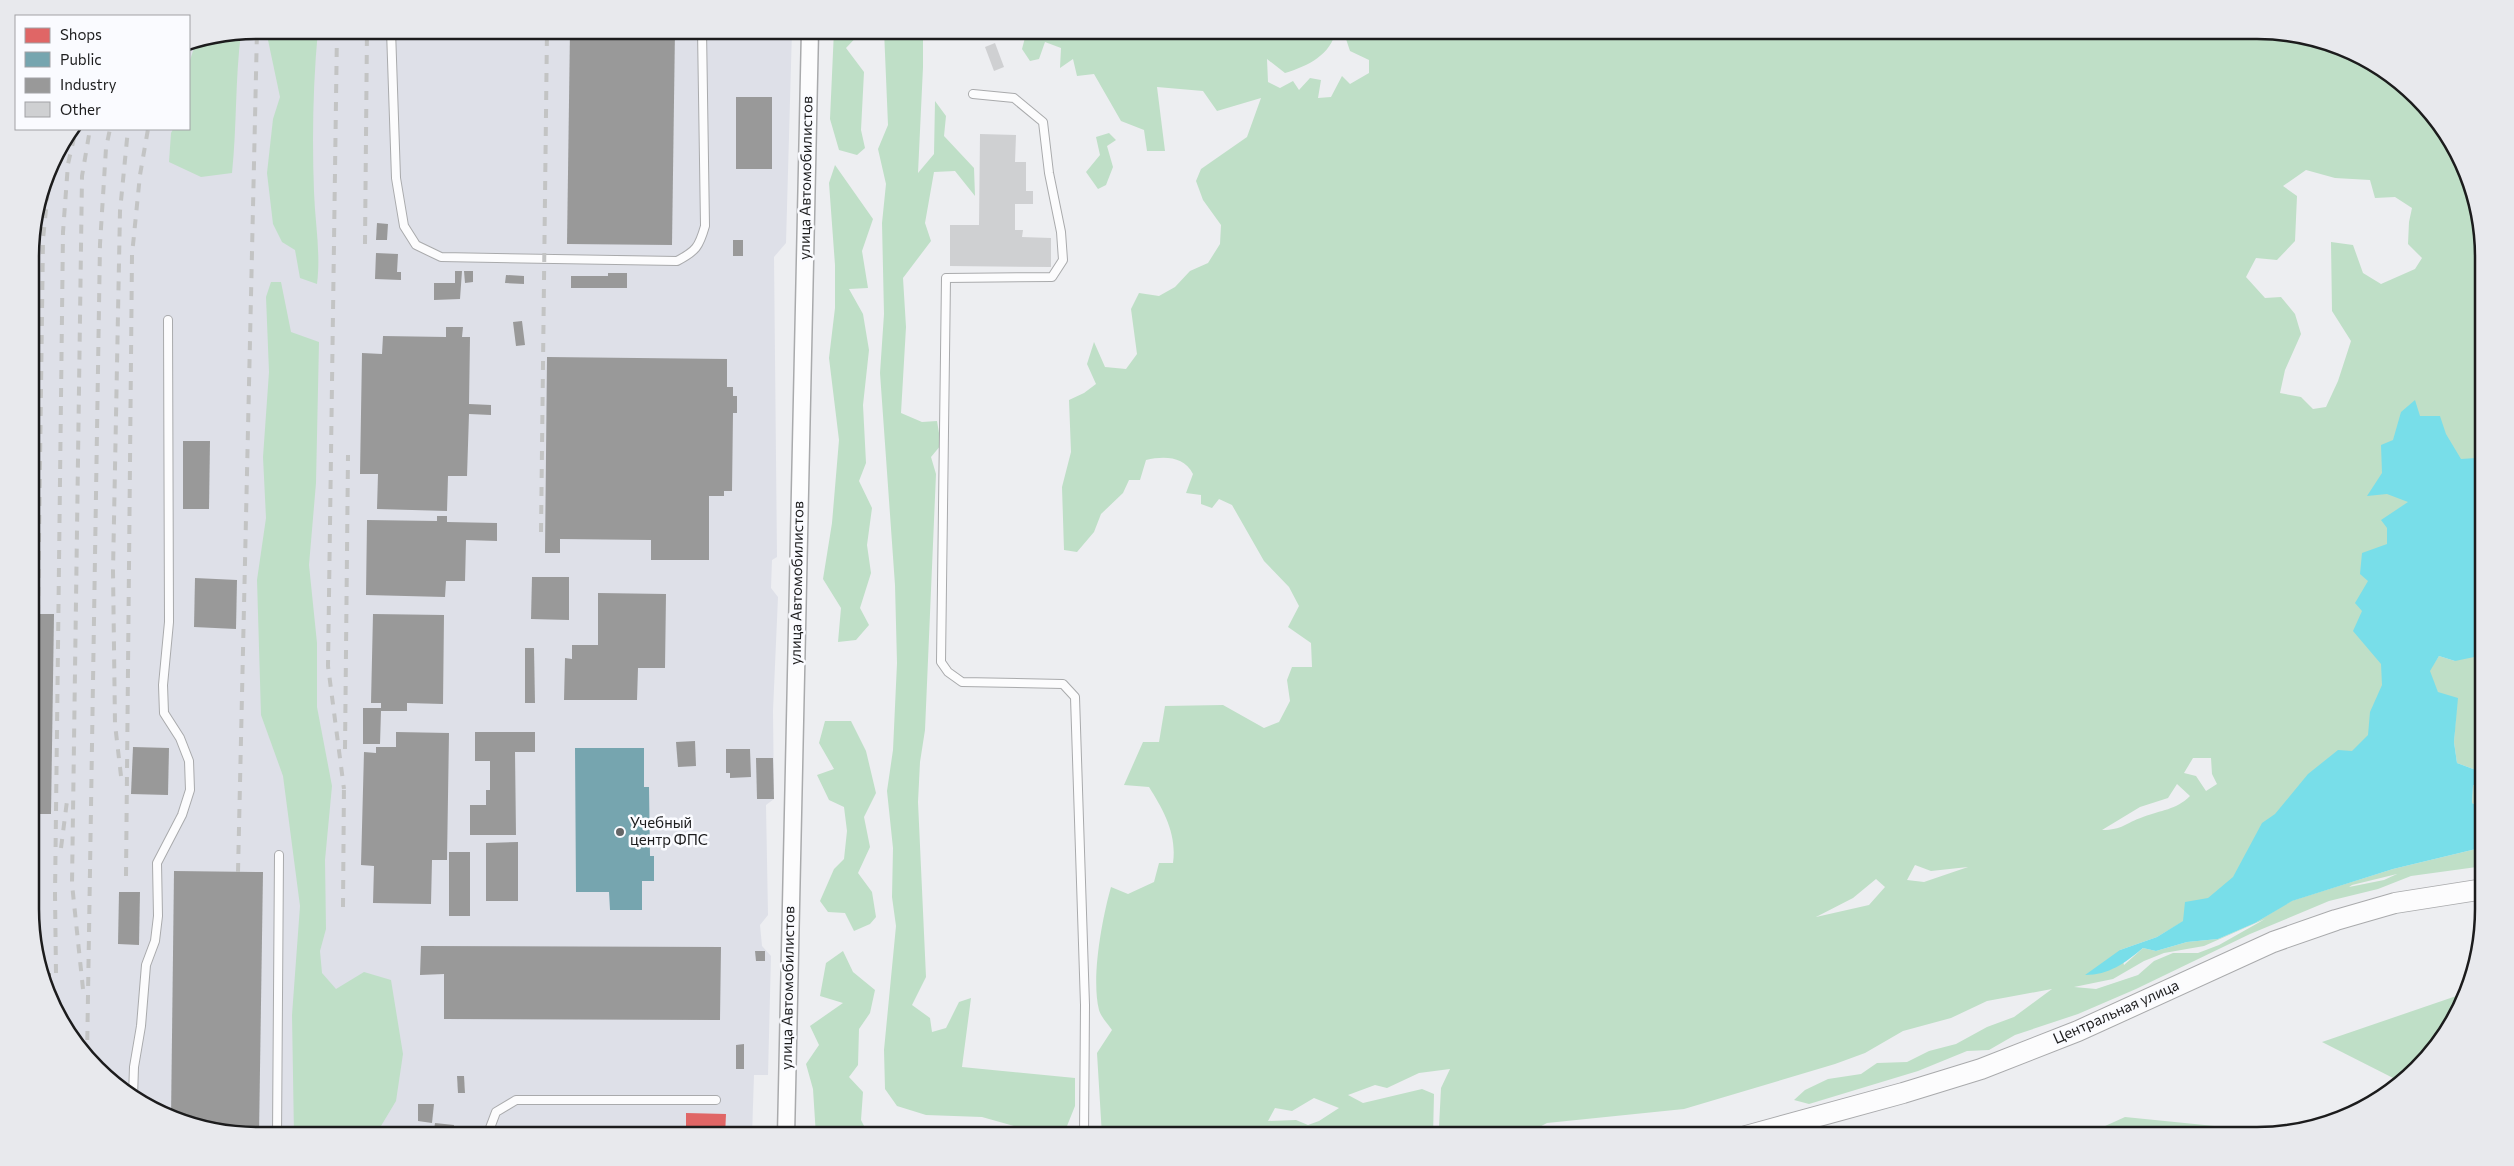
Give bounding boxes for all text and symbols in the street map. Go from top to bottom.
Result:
legend [15,15,190,130]
text: Shops [60,25,102,43]
text: Public [60,50,102,68]
text: Industry [60,75,117,93]
street label: улица Автомобилистов [795,96,815,260]
text: Other [60,100,101,118]
street label: улица Автомобилистов [786,501,806,665]
place label: Учебный центр ФПС [630,813,708,848]
marker: Учебный центр ФПС [614,826,626,838]
street label: улица Автомобилистов [777,906,797,1070]
street label: Центральная улица [2050,975,2181,1047]

